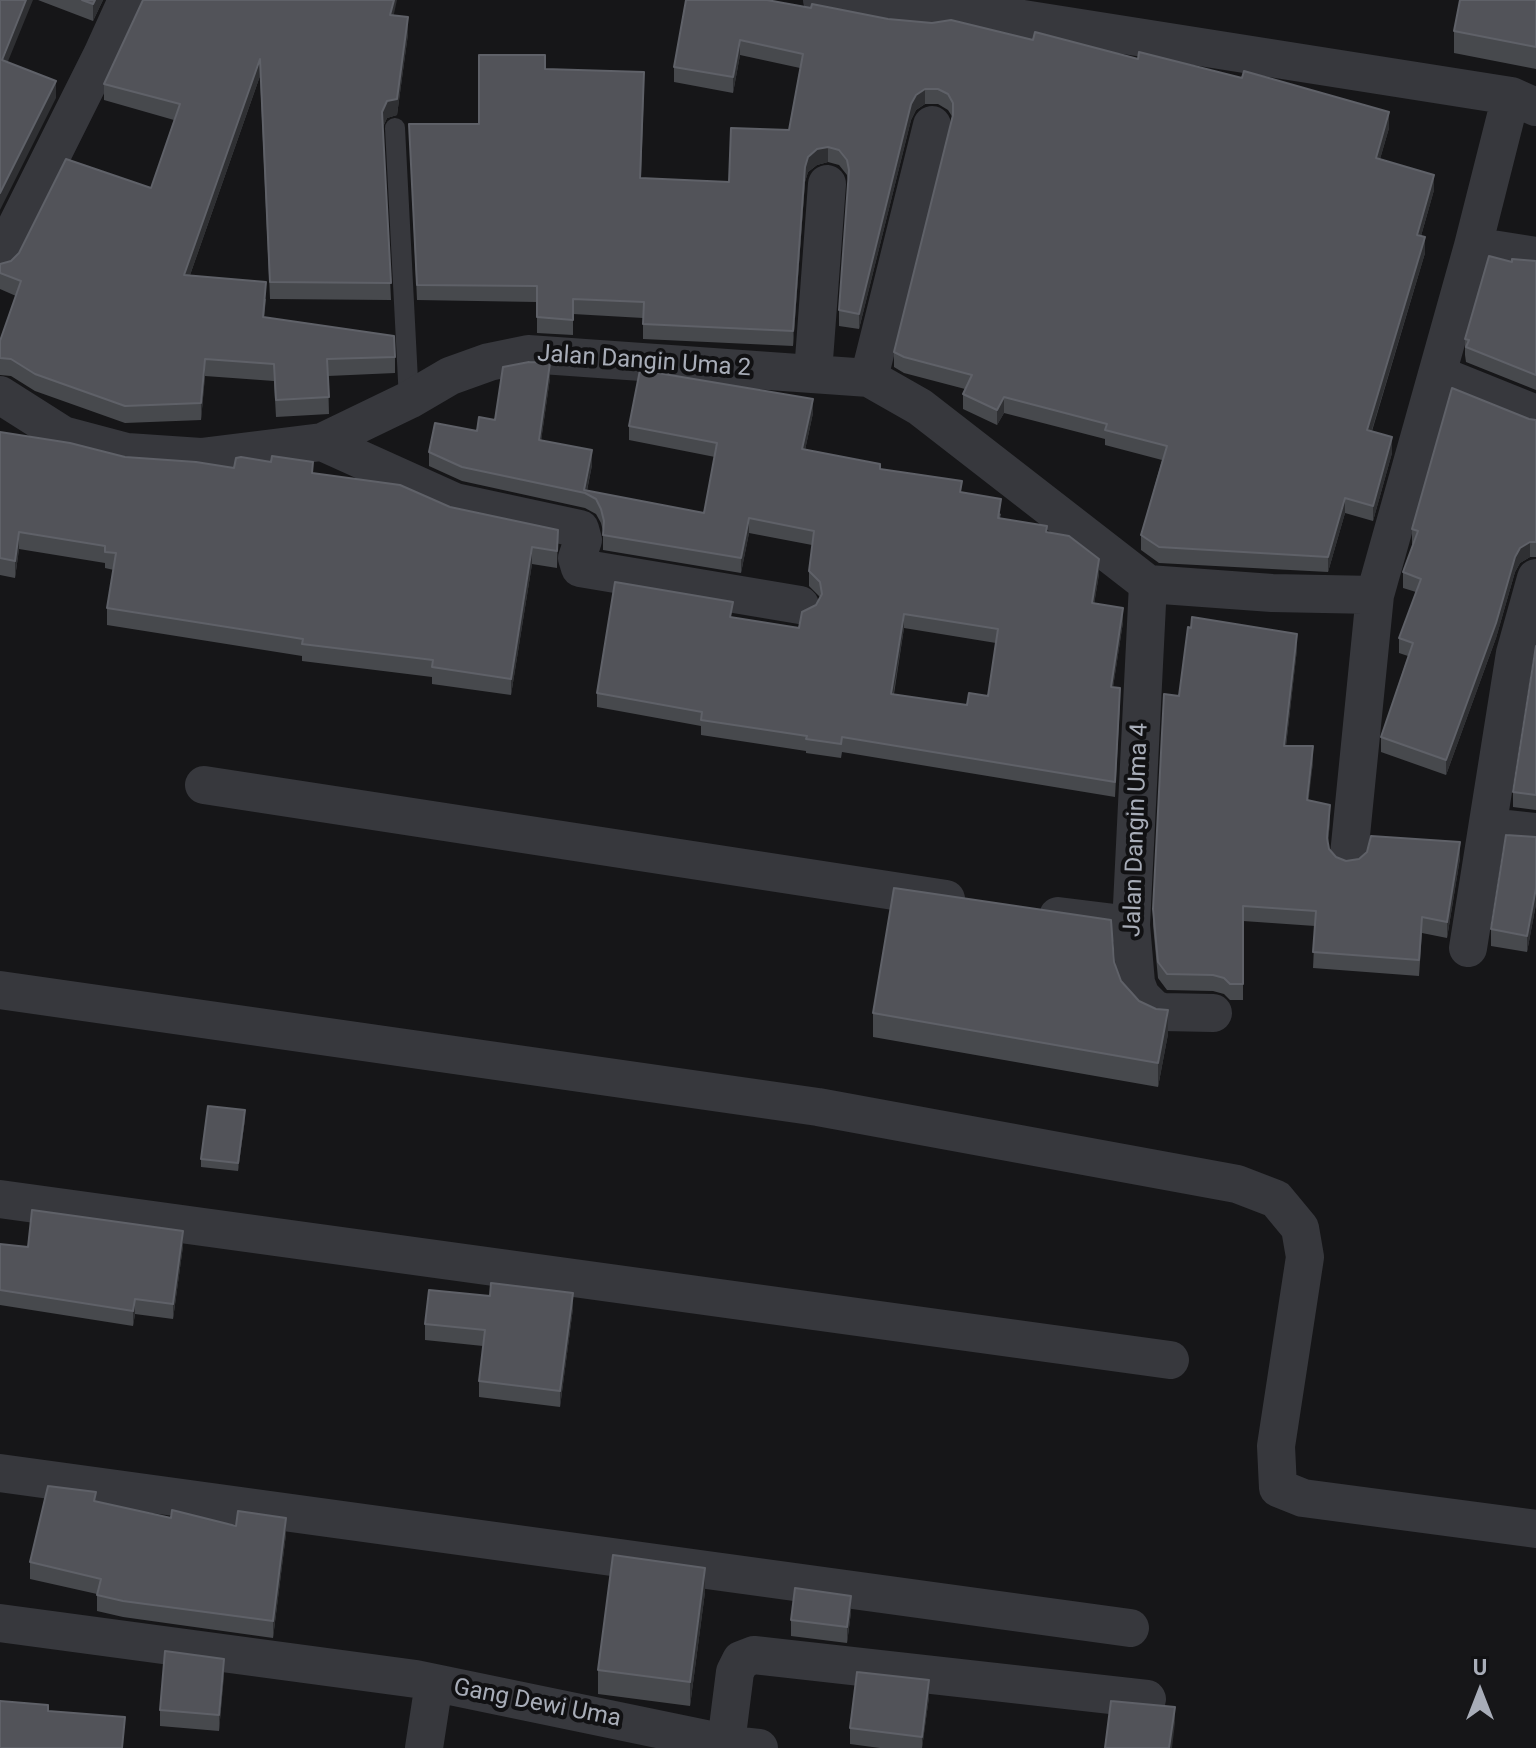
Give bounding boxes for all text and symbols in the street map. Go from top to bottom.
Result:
street label: Jalan Dangin Uma 2 [536,340,752,384]
street label: Jalan Dangin Uma 4 [1119,723,1155,937]
north arrow [1440,1652,1520,1732]
text: U [1473,1655,1487,1680]
street label: Gang Dewi Uma [451,1674,623,1734]

